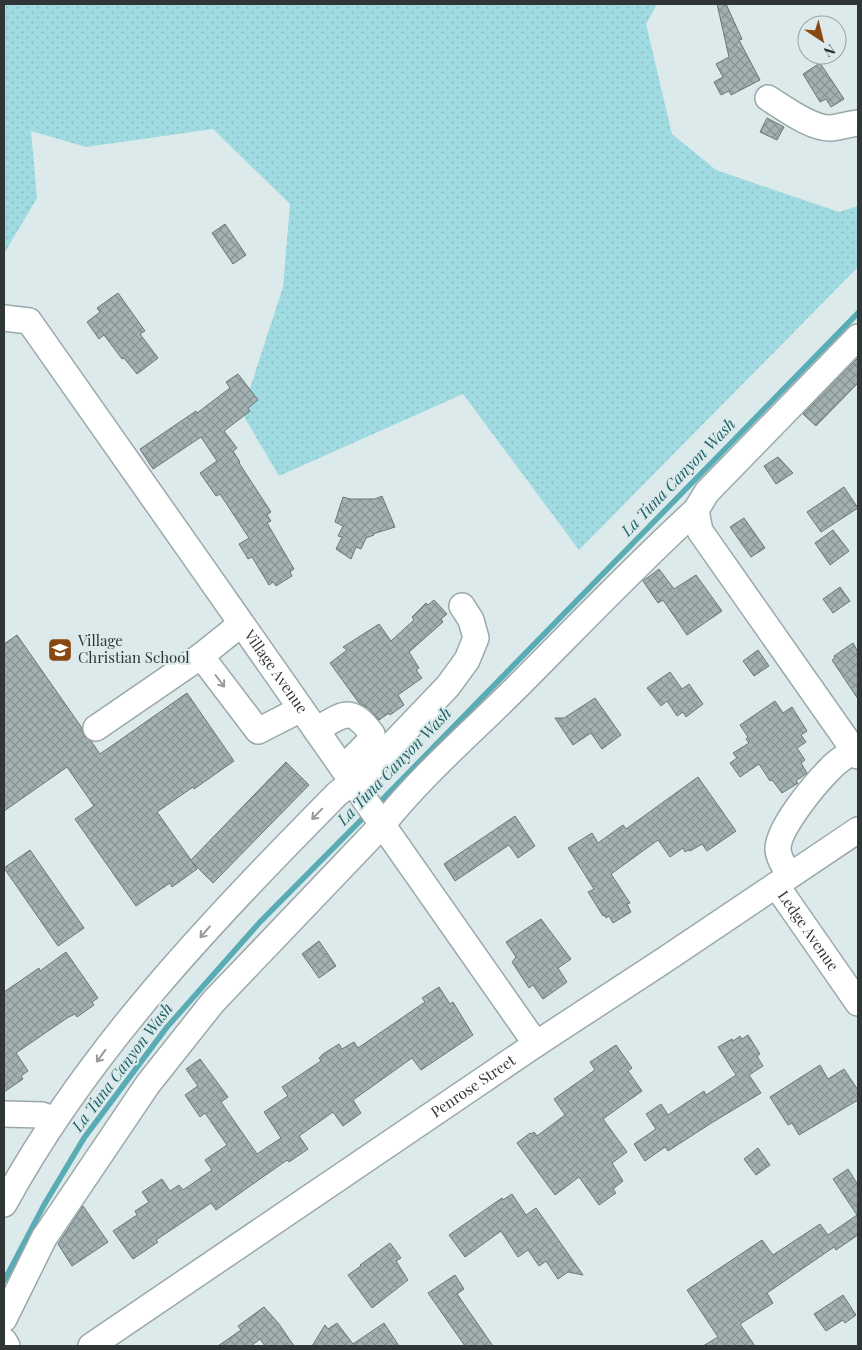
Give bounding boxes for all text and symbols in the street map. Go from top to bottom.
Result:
north arrow [797,15,847,65]
text: N [820,40,839,62]
water label: La Tuna Canyon Wash [615,413,739,541]
street label: Village Avenue [240,625,313,717]
place label: Village Christian School [77,630,190,667]
school or university icon: Village Christian School [47,637,73,663]
one-way arrow [215,674,226,687]
water label: La Tuna Canyon Wash [331,702,455,830]
one-way arrow [311,808,324,820]
street label: Ledge Avenue [774,886,844,974]
one-way arrow [199,925,211,938]
water label: La Tuna Canyon Wash [66,998,177,1136]
one-way arrow [96,1049,106,1063]
street label: Penrose Street [426,1050,520,1122]

